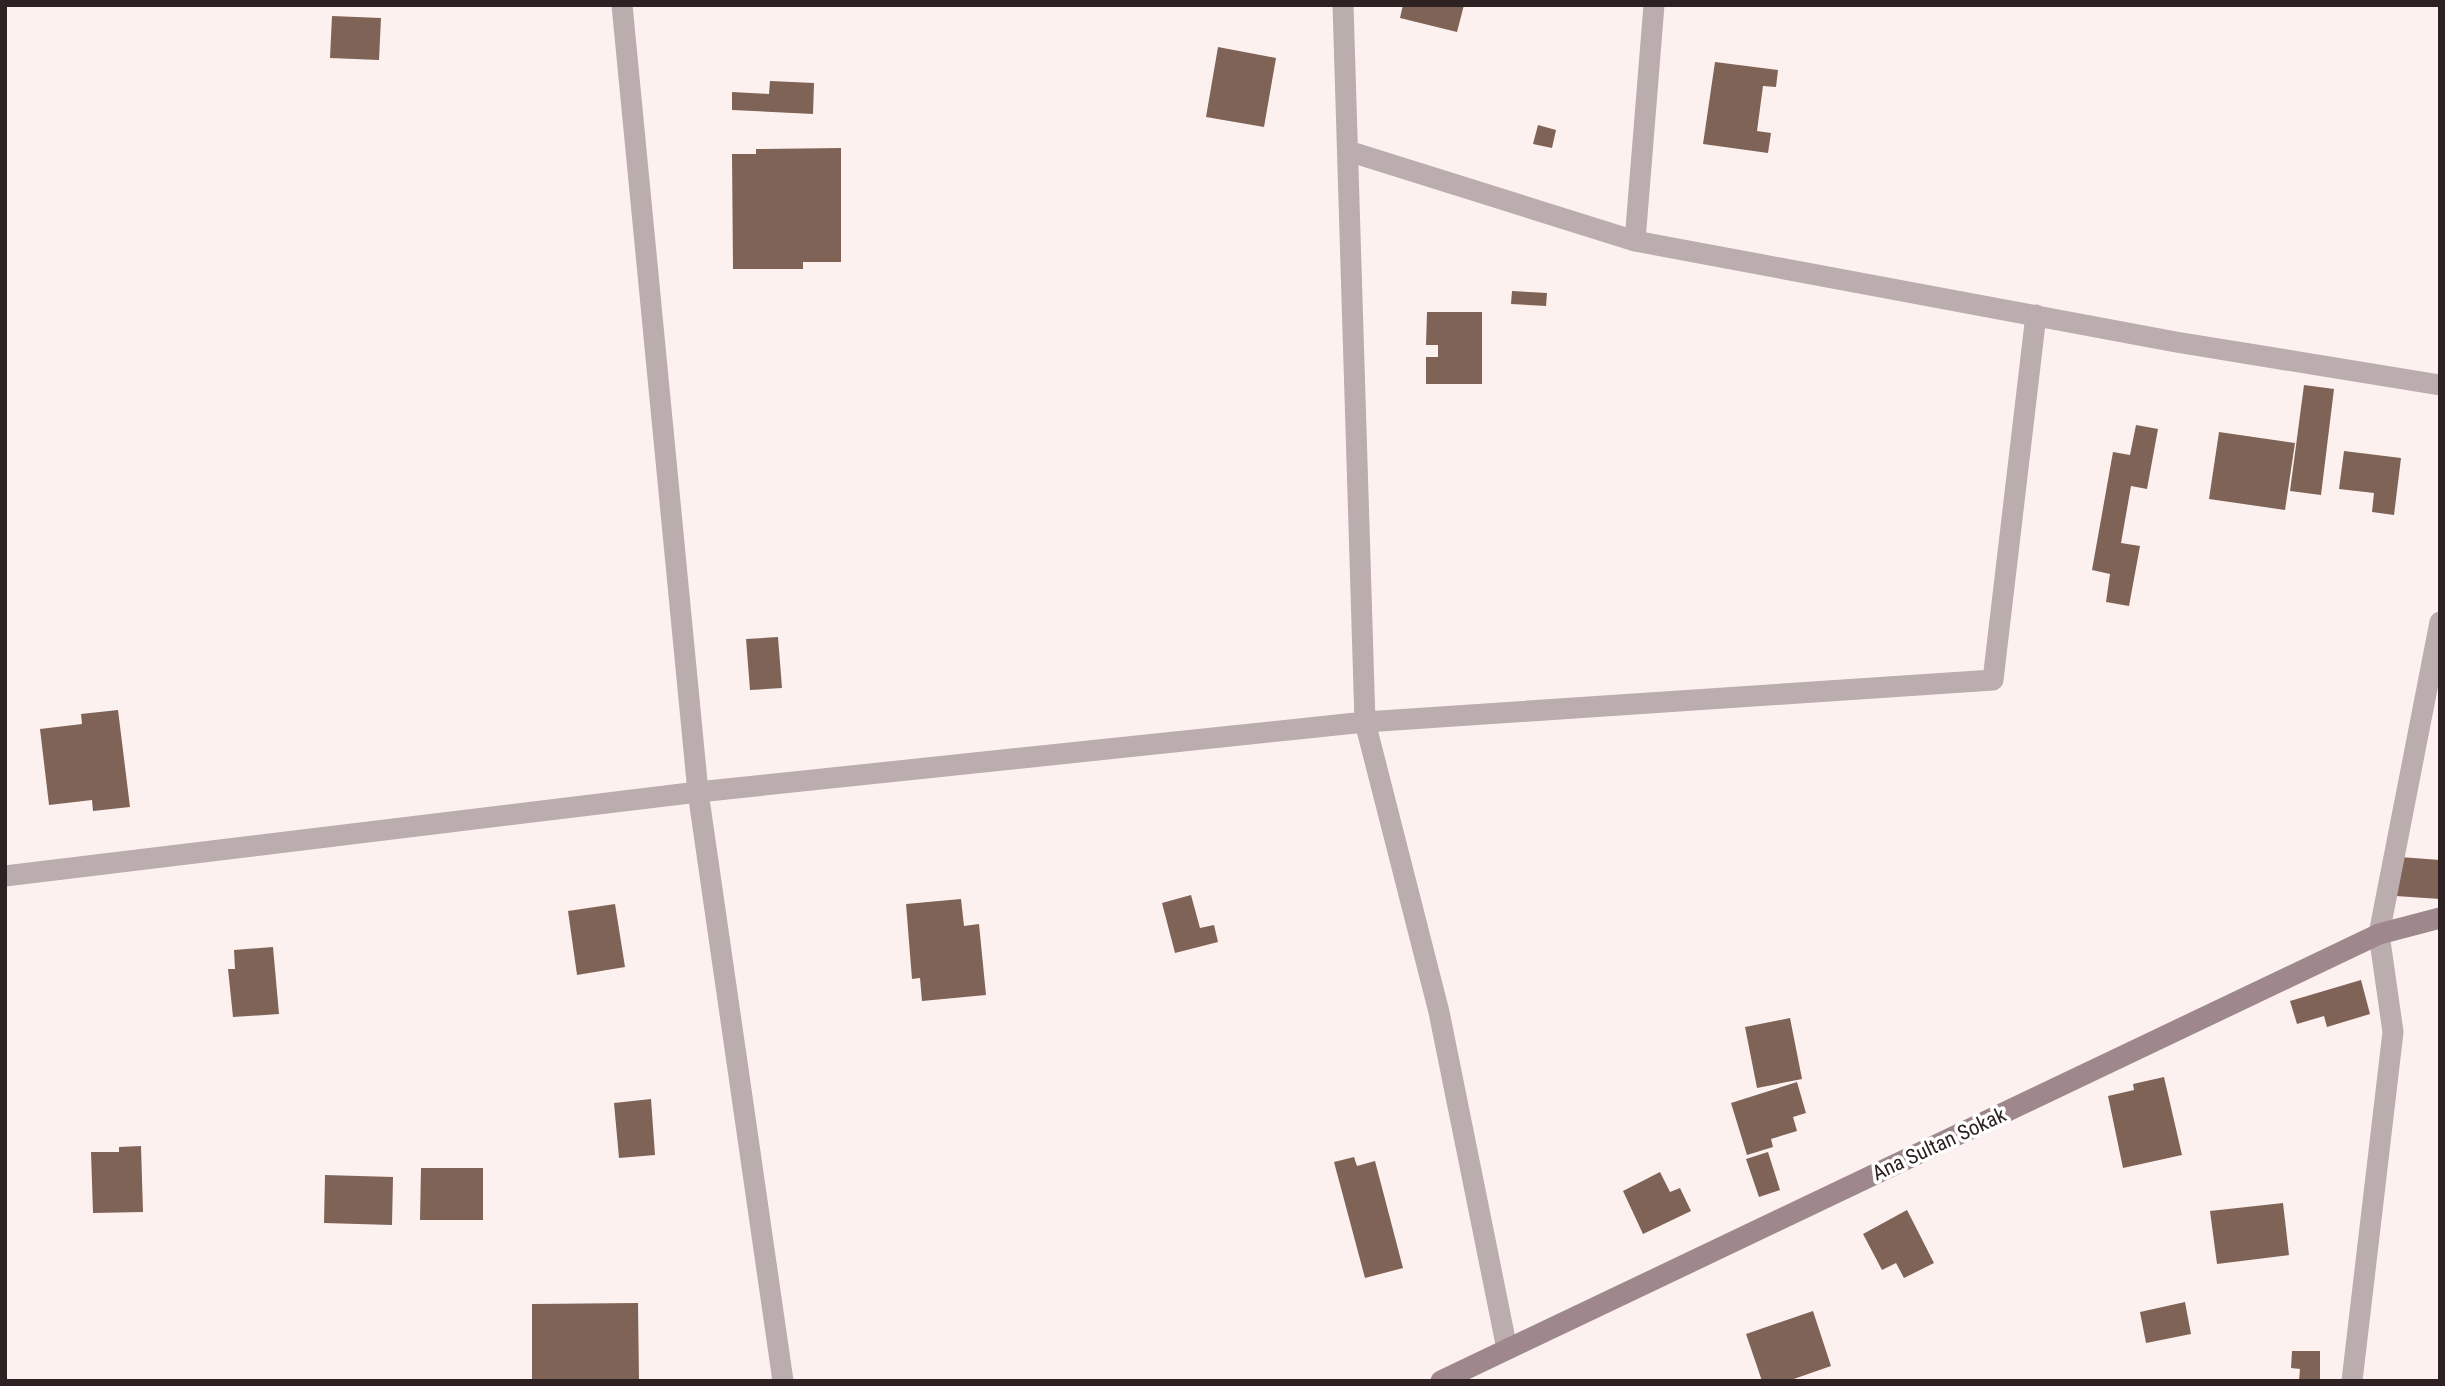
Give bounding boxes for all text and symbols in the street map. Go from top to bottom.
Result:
street label: Ana Sultan Sokak [1868,1102,2010,1185]

